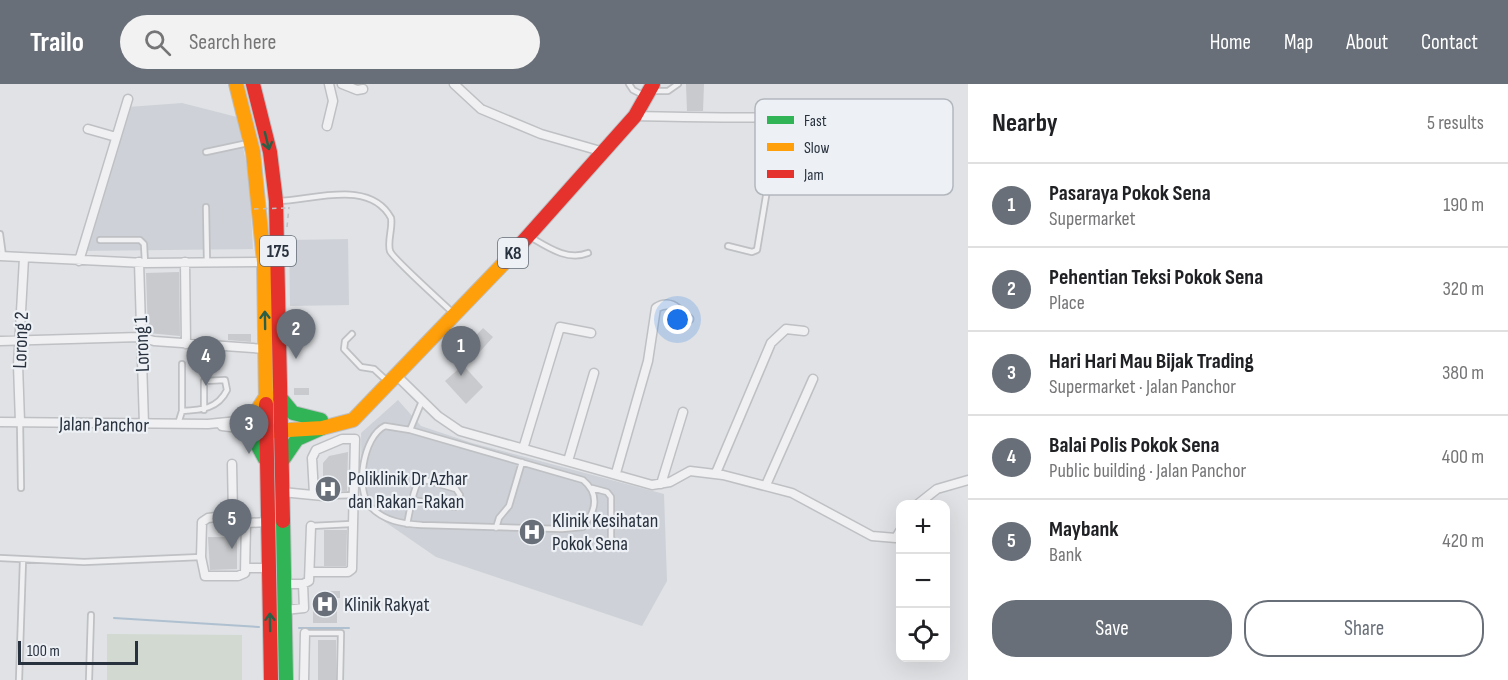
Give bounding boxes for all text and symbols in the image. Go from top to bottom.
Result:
search box [120,15,540,69]
text: Trailo [30,26,84,59]
icon: search [141,26,174,59]
text: Search here [189,29,276,56]
text: Home [1210,30,1251,55]
text: Map [1284,30,1313,55]
text: About [1346,30,1388,55]
text: Contact [1421,30,1478,55]
legend [755,99,953,195]
text: Nearby [992,108,1058,139]
text: 5 results [1427,111,1484,135]
text: Fast [804,112,827,131]
one-way arrow [262,131,273,150]
text: Slow [804,139,829,158]
text: Jam [803,166,824,185]
text: Pasaraya Pokok Sena [1049,180,1211,207]
text: 1 [1008,193,1015,217]
text: 190 m [1443,193,1484,217]
text: Supermarket [1049,207,1136,231]
road number: 175 [260,236,296,266]
road number: K8 [498,238,528,268]
text: Pehentian Teksi Pokok Sena [1049,264,1263,291]
text: 2 [1007,277,1016,301]
text: 320 m [1442,277,1484,301]
text: Place [1049,291,1085,315]
your location [663,305,692,334]
one-way arrow [259,310,271,330]
pin: 2 [276,310,316,359]
street label: Lorong 2 [8,311,34,369]
street label: Lorong 1 [129,316,155,372]
pin: 1 [442,326,480,376]
pin: 4 [186,336,226,386]
text: Hari Hari Mau Bijak Trading [1049,348,1254,375]
text: 3 [1007,361,1016,385]
text: 380 m [1442,361,1484,385]
text: Supermarket · Jalan Panchor [1049,375,1236,399]
pin: 3 [230,404,268,454]
street label: Jalan Panchor [58,412,149,438]
text: Balai Polis Pokok Sena [1049,432,1219,459]
text: 4 [1007,445,1016,469]
text: 400 m [1442,445,1484,469]
text: Public building · Jalan Panchor [1049,459,1246,483]
place label: Poliklinik Dr Azhar dan Rakan-Rakan [348,467,468,514]
hospital icon: Poliklinik Dr Azhar dan Rakan-Rakan [313,474,343,504]
pin: 5 [212,500,252,549]
map controls [896,500,950,662]
button: + [896,500,950,554]
place label: Klinik Kesihatan Pokok Sena [552,509,658,556]
text: Maybank [1049,516,1119,543]
hospital icon: Klinik Kesihatan Pokok Sena [517,517,547,547]
text: 5 [1007,529,1016,553]
text: 420 m [1442,529,1484,553]
text: Bank [1049,543,1082,567]
button: − [896,554,950,608]
hospital icon: Klinik Rakyat [310,589,340,619]
place label: Klinik Rakyat [344,593,430,617]
button: Save [992,600,1232,657]
button: Share [1244,600,1484,657]
button: locate [896,608,950,662]
one-way arrow [265,612,276,632]
scale bar [18,638,138,666]
text: 100 m [27,642,60,661]

